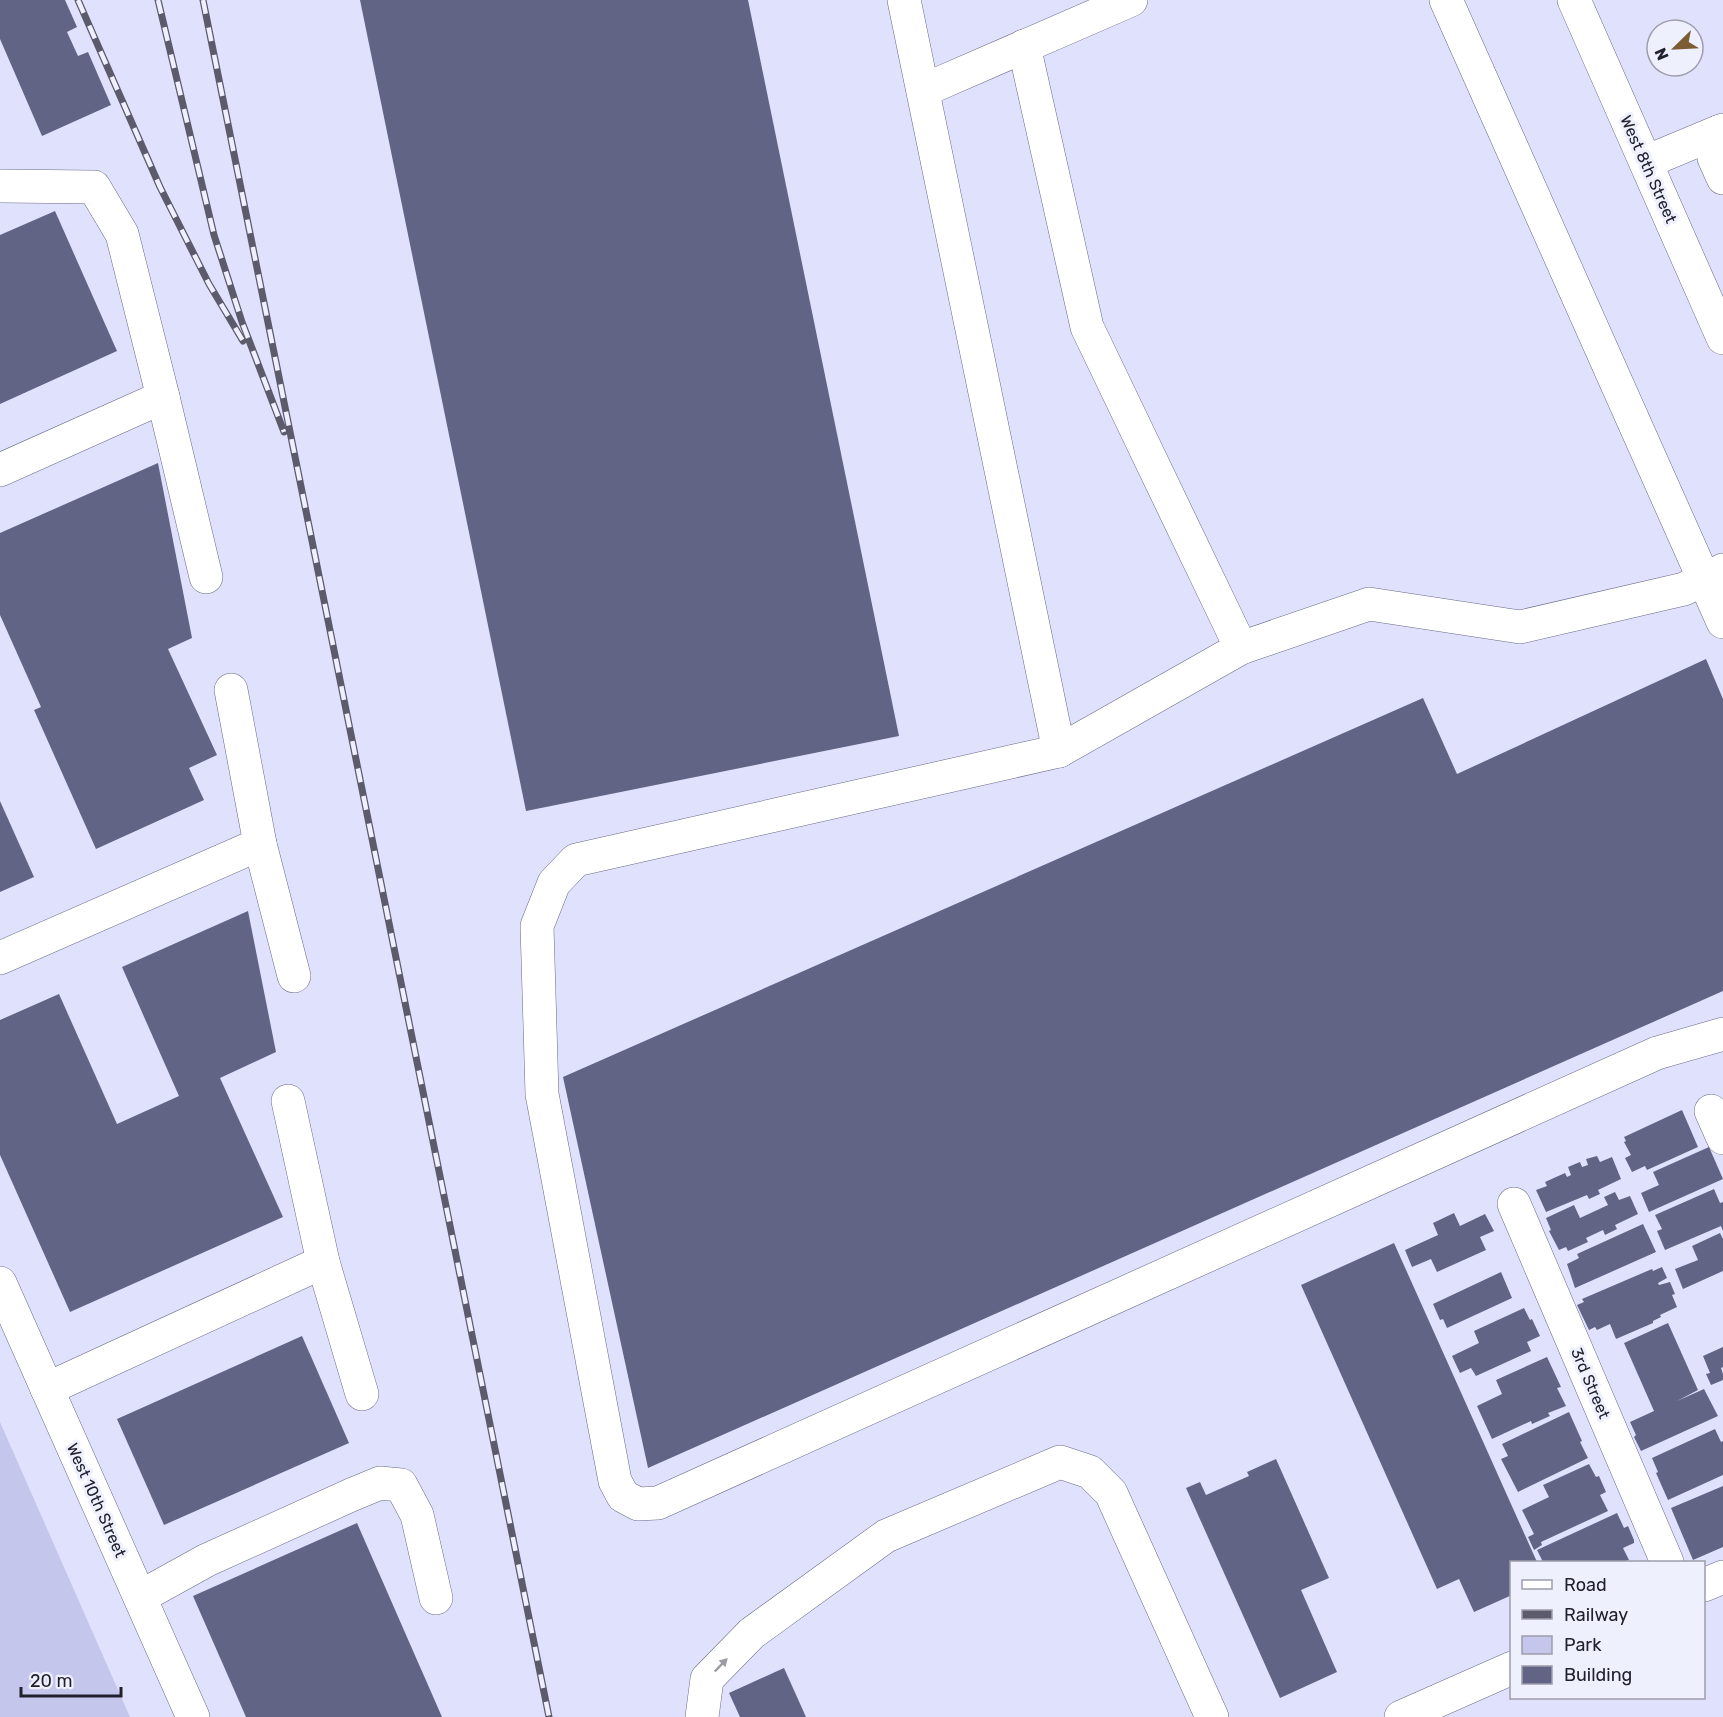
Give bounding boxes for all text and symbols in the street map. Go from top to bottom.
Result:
north arrow [1645,18,1705,78]
text: N [1651,45,1673,63]
street label: West 8th Street [1616,112,1681,226]
street label: 3rd Street [1567,1345,1614,1422]
street label: West 10th Street [63,1440,130,1560]
legend [1510,1561,1705,1699]
text: Road [1564,1574,1607,1596]
text: Railway [1564,1604,1628,1626]
text: Park [1564,1634,1602,1656]
one-way arrow [714,1657,728,1672]
scale bar [21,1660,122,1698]
text: Building [1564,1664,1632,1686]
text: 20 m [30,1670,72,1692]

